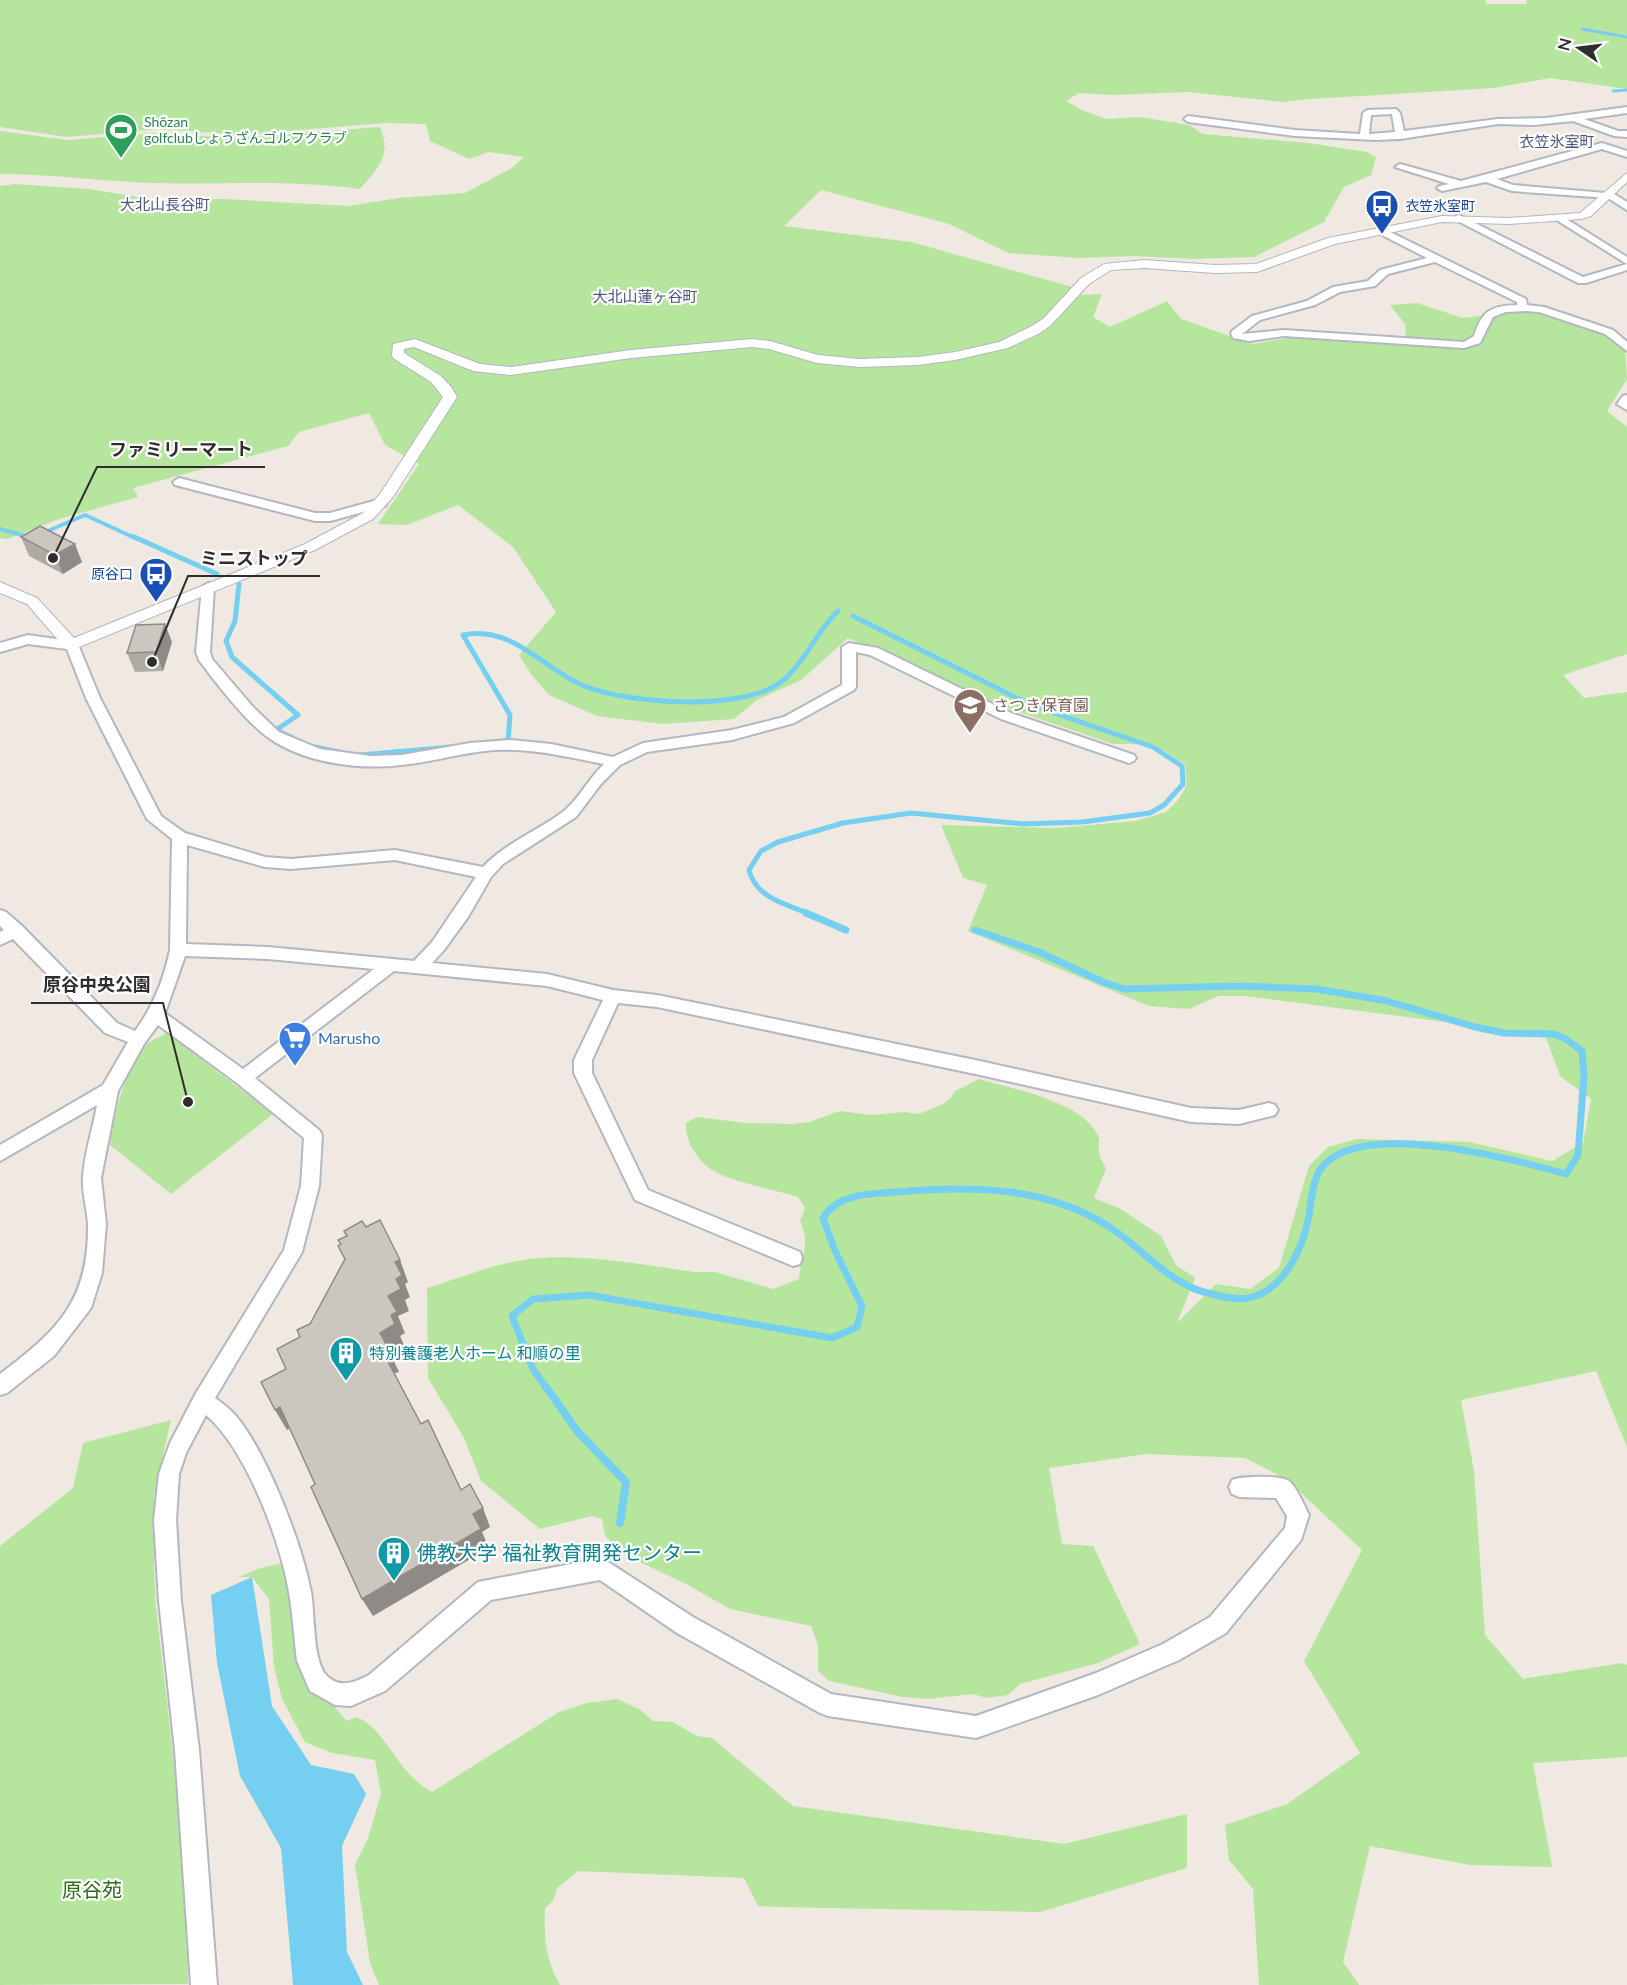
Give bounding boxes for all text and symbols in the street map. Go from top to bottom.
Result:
north arrow [1549,18,1609,78]
text: N [1553,36,1575,53]
sports icon: Shõzan golfclubしょうざんゴルフクラブ [103,112,139,159]
place label: Shõzan golfclubしょうざんゴルフクラブ [144,113,347,146]
district label: 衣笠氷室町 [1519,132,1595,150]
bus stop icon: 衣笠氷室町 [1364,188,1400,235]
district label: 大北山長谷町 [120,195,210,213]
place label: 衣笠氷室町 [1405,197,1475,214]
district label: 大北山蓮ヶ谷町 [592,287,698,305]
callout: ファミリーマート [97,431,265,467]
text: ファミリーマート [109,438,253,460]
callout: ミニストップ [188,540,320,576]
text: ミニストップ [200,547,308,569]
bus stop icon: 原谷口 [138,556,174,603]
place label: 原谷口 [91,565,133,582]
school or university icon: さつき保育園 [952,687,988,734]
place label: さつき保育園 [993,695,1089,714]
callout: 原谷中央公園 [31,967,163,1003]
text: 原谷中央公園 [43,973,151,995]
supermarket icon: Marusho [277,1020,313,1067]
place label: Marusho [318,1028,380,1047]
building icon: 特別養護老人ホーム 和順の里 [328,1335,364,1382]
place label: 特別養護老人ホーム 和順の里 [369,1343,581,1362]
building icon: 佛教大学 福祉教育開発センター [376,1535,412,1582]
place label: 佛教大学 福祉教育開発センター [417,1540,702,1564]
park label: 原谷苑 [62,1877,122,1901]

